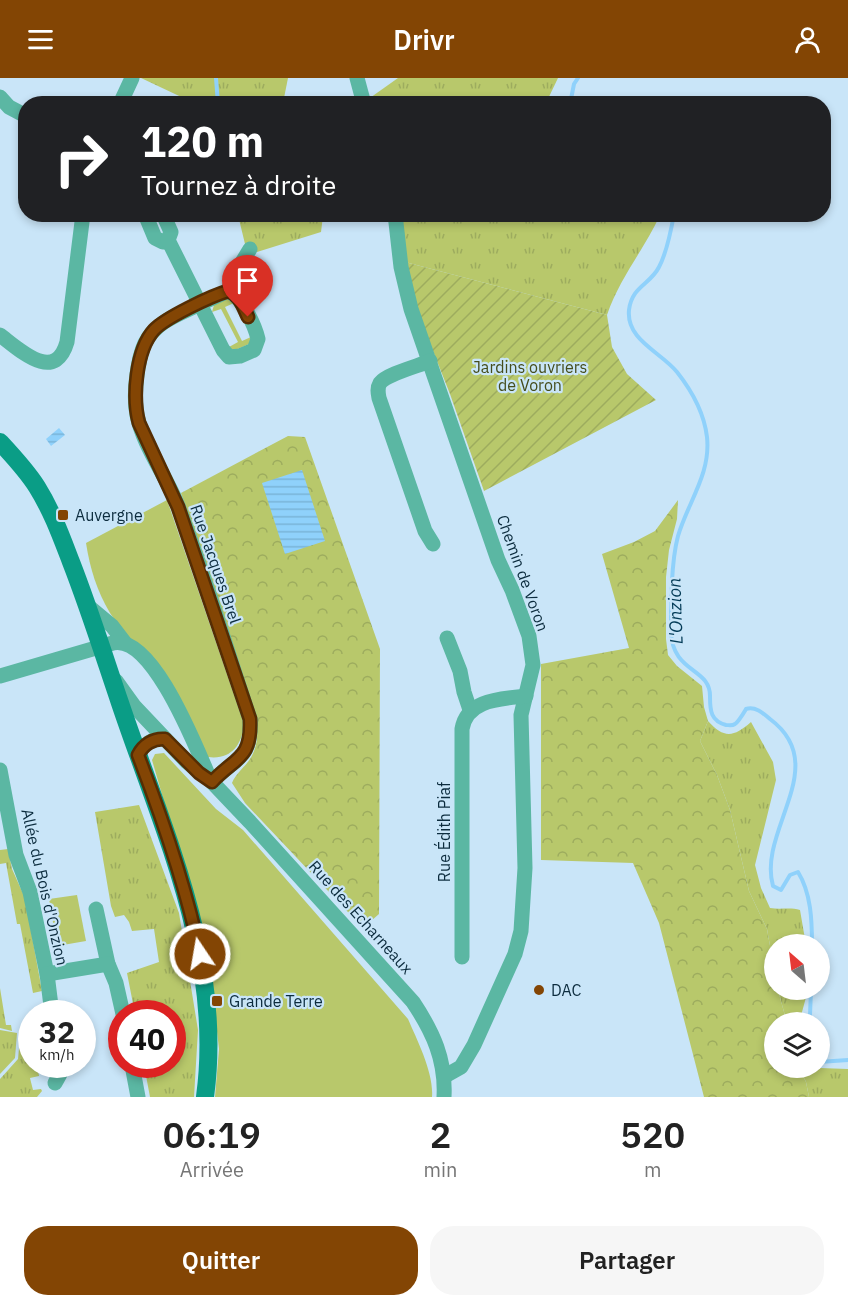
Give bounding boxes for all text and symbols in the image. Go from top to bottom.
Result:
text: Drivr [393,22,455,57]
icon: menu [24,23,57,56]
icon: person [791,23,824,56]
text: 120 m [141,114,264,169]
icon: right [42,120,120,198]
text: Tournez à droite [141,167,336,202]
pin [222,255,273,317]
icon: arrive [231,264,264,297]
park label: Jardins ouvriers de Voron [473,357,587,395]
street label: Rue Jacques Brel [186,502,246,626]
place label: Auvergne [75,505,143,525]
marker: Auvergne [56,508,70,522]
street label: Chemin de Voron [493,512,553,634]
water label: L'Onzion [662,577,688,645]
street label: Rue Édith Piaf [433,782,454,882]
street label: Allée du Bois d'Onzion [17,807,73,967]
street label: Rue des Echarneaux [305,856,417,978]
position arrow [168,922,232,986]
north arrow [764,934,830,1000]
map controls [764,934,830,1078]
place label: DAC [551,980,582,1000]
marker: DAC [532,983,546,997]
place label: Grande Terre [229,991,323,1011]
marker: Grande Terre [210,994,224,1008]
speed limit sign: 40 [108,1000,186,1078]
text: 32 [39,1012,75,1051]
button: layers [764,1012,830,1078]
text: km/h [39,1045,75,1064]
text: 06:19 [163,1111,261,1158]
text: 2 [430,1111,451,1158]
text: 520 [620,1111,685,1158]
text: Arrivée [180,1156,244,1183]
text: min [424,1156,457,1183]
text: m [644,1156,661,1183]
button: Quitter [24,1226,418,1295]
button: Partager [430,1226,824,1295]

